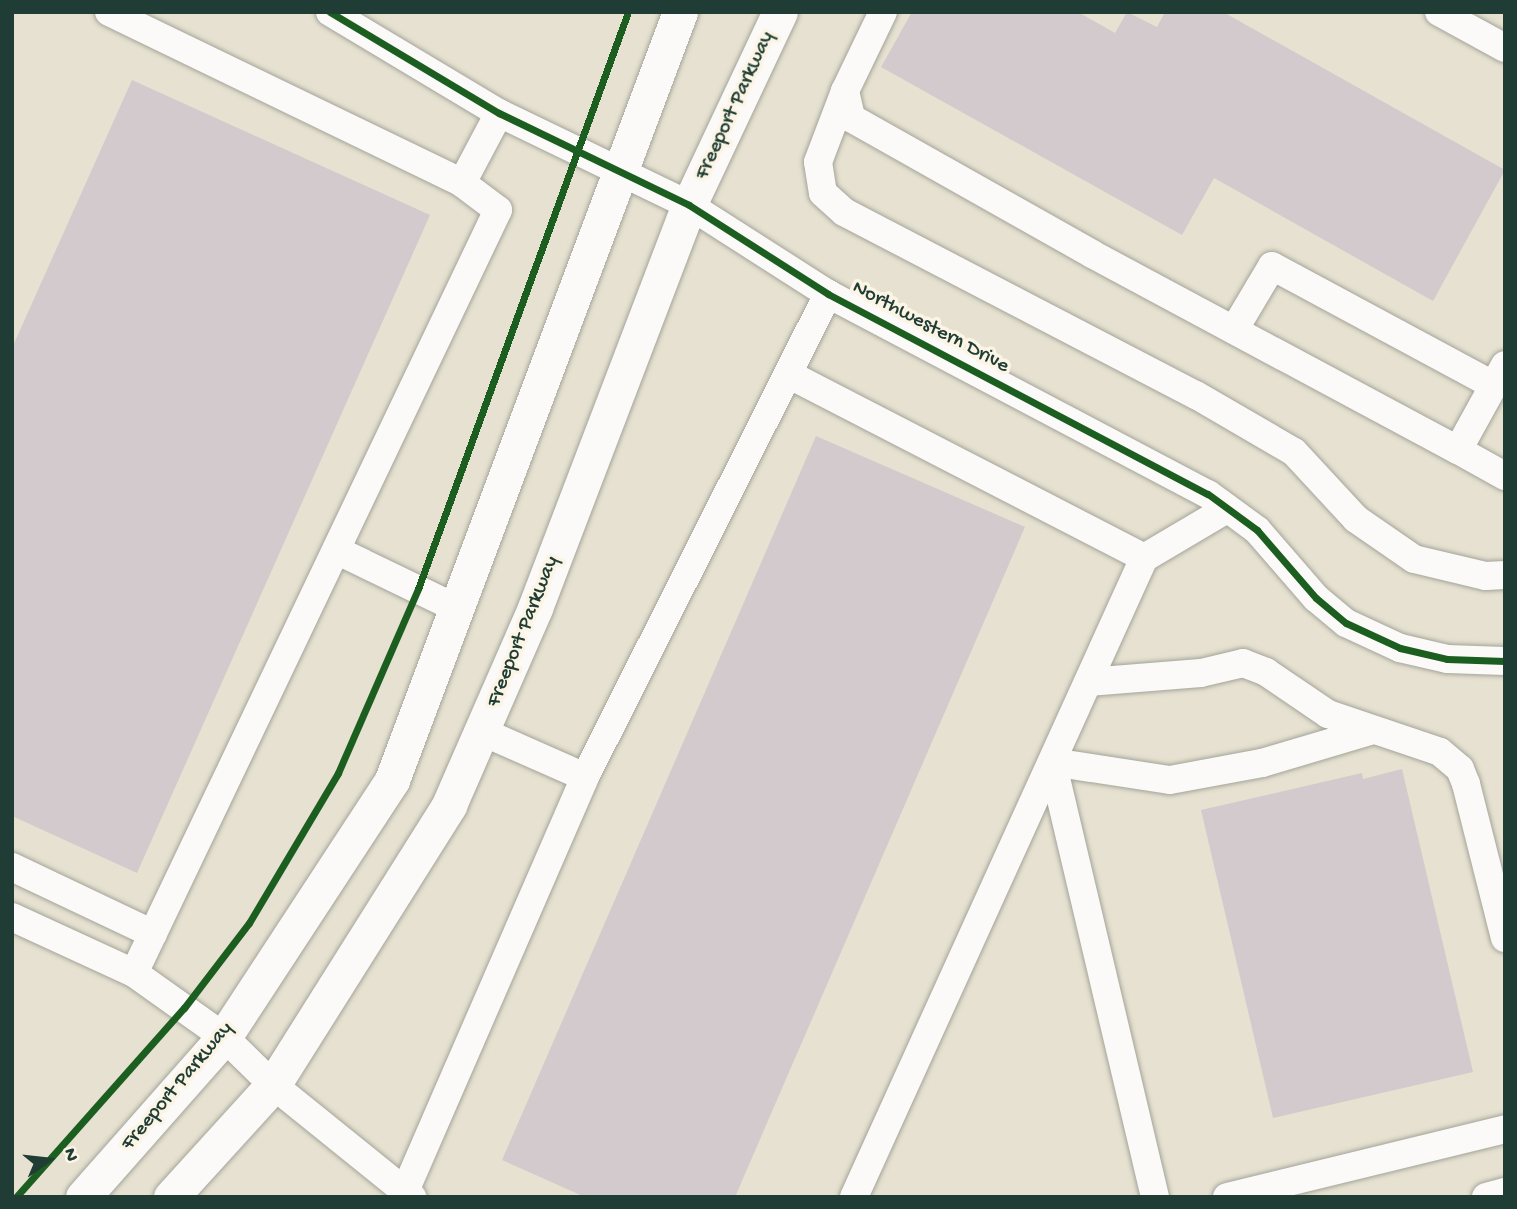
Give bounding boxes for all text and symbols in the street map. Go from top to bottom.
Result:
street label: Freeport Parkway [691,28,781,184]
street label: Northwestern Drive [847,276,1013,380]
street label: Freeport Parkway [482,553,566,711]
street label: Freeport Parkway [117,1017,239,1157]
north arrow [14,1125,84,1195]
text: N [57,1146,83,1164]

